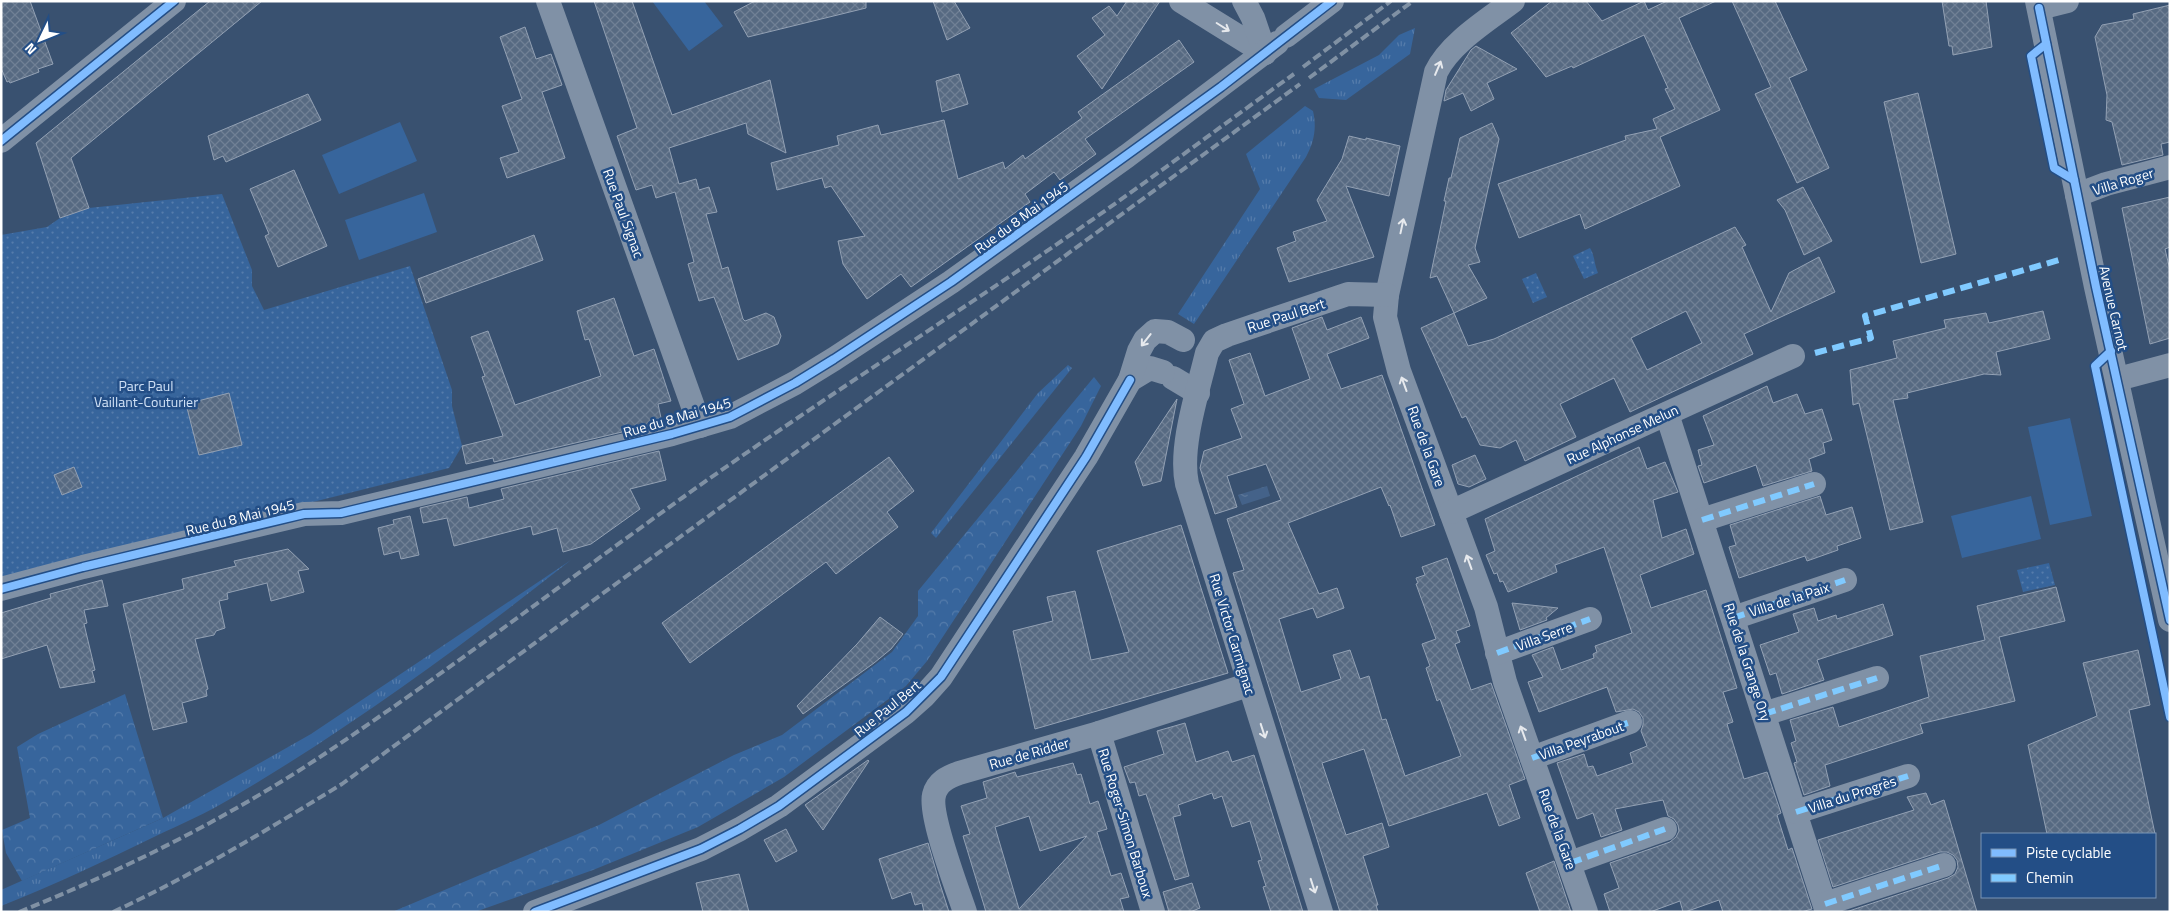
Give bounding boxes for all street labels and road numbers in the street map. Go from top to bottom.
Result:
street label: Villa Roger [2090,162,2156,200]
street label: Rue Paul Signac [598,165,650,261]
street label: Rue du 8 Mai 1945 [970,176,1072,258]
street label: Avenue Carnot [2094,264,2134,352]
street label: Rue Paul Bert [1244,293,1328,337]
street label: Rue du 8 Mai 1945 [621,392,734,442]
street label: Rue Alphonse Melun [1563,399,1681,469]
street label: Rue de la Gare [1403,403,1451,489]
street label: Rue du 8 Mai 1945 [183,493,297,541]
street label: Rue Victor Carmignac [1205,571,1261,697]
street label: Villa de la Paix [1746,576,1832,622]
street label: Rue de la Grange Ory [1719,600,1777,724]
street label: Villa Serre [1513,616,1575,656]
street label: Rue Paul Bert [849,674,925,742]
street label: Villa Peyrabout [1536,715,1626,765]
street label: Rue de Ridder [987,732,1072,774]
street label: Rue Roger-Simon Barboux [1093,746,1159,901]
street label: Villa du Progrès [1805,770,1899,818]
street label: Rue de la Gare [1534,786,1582,872]

